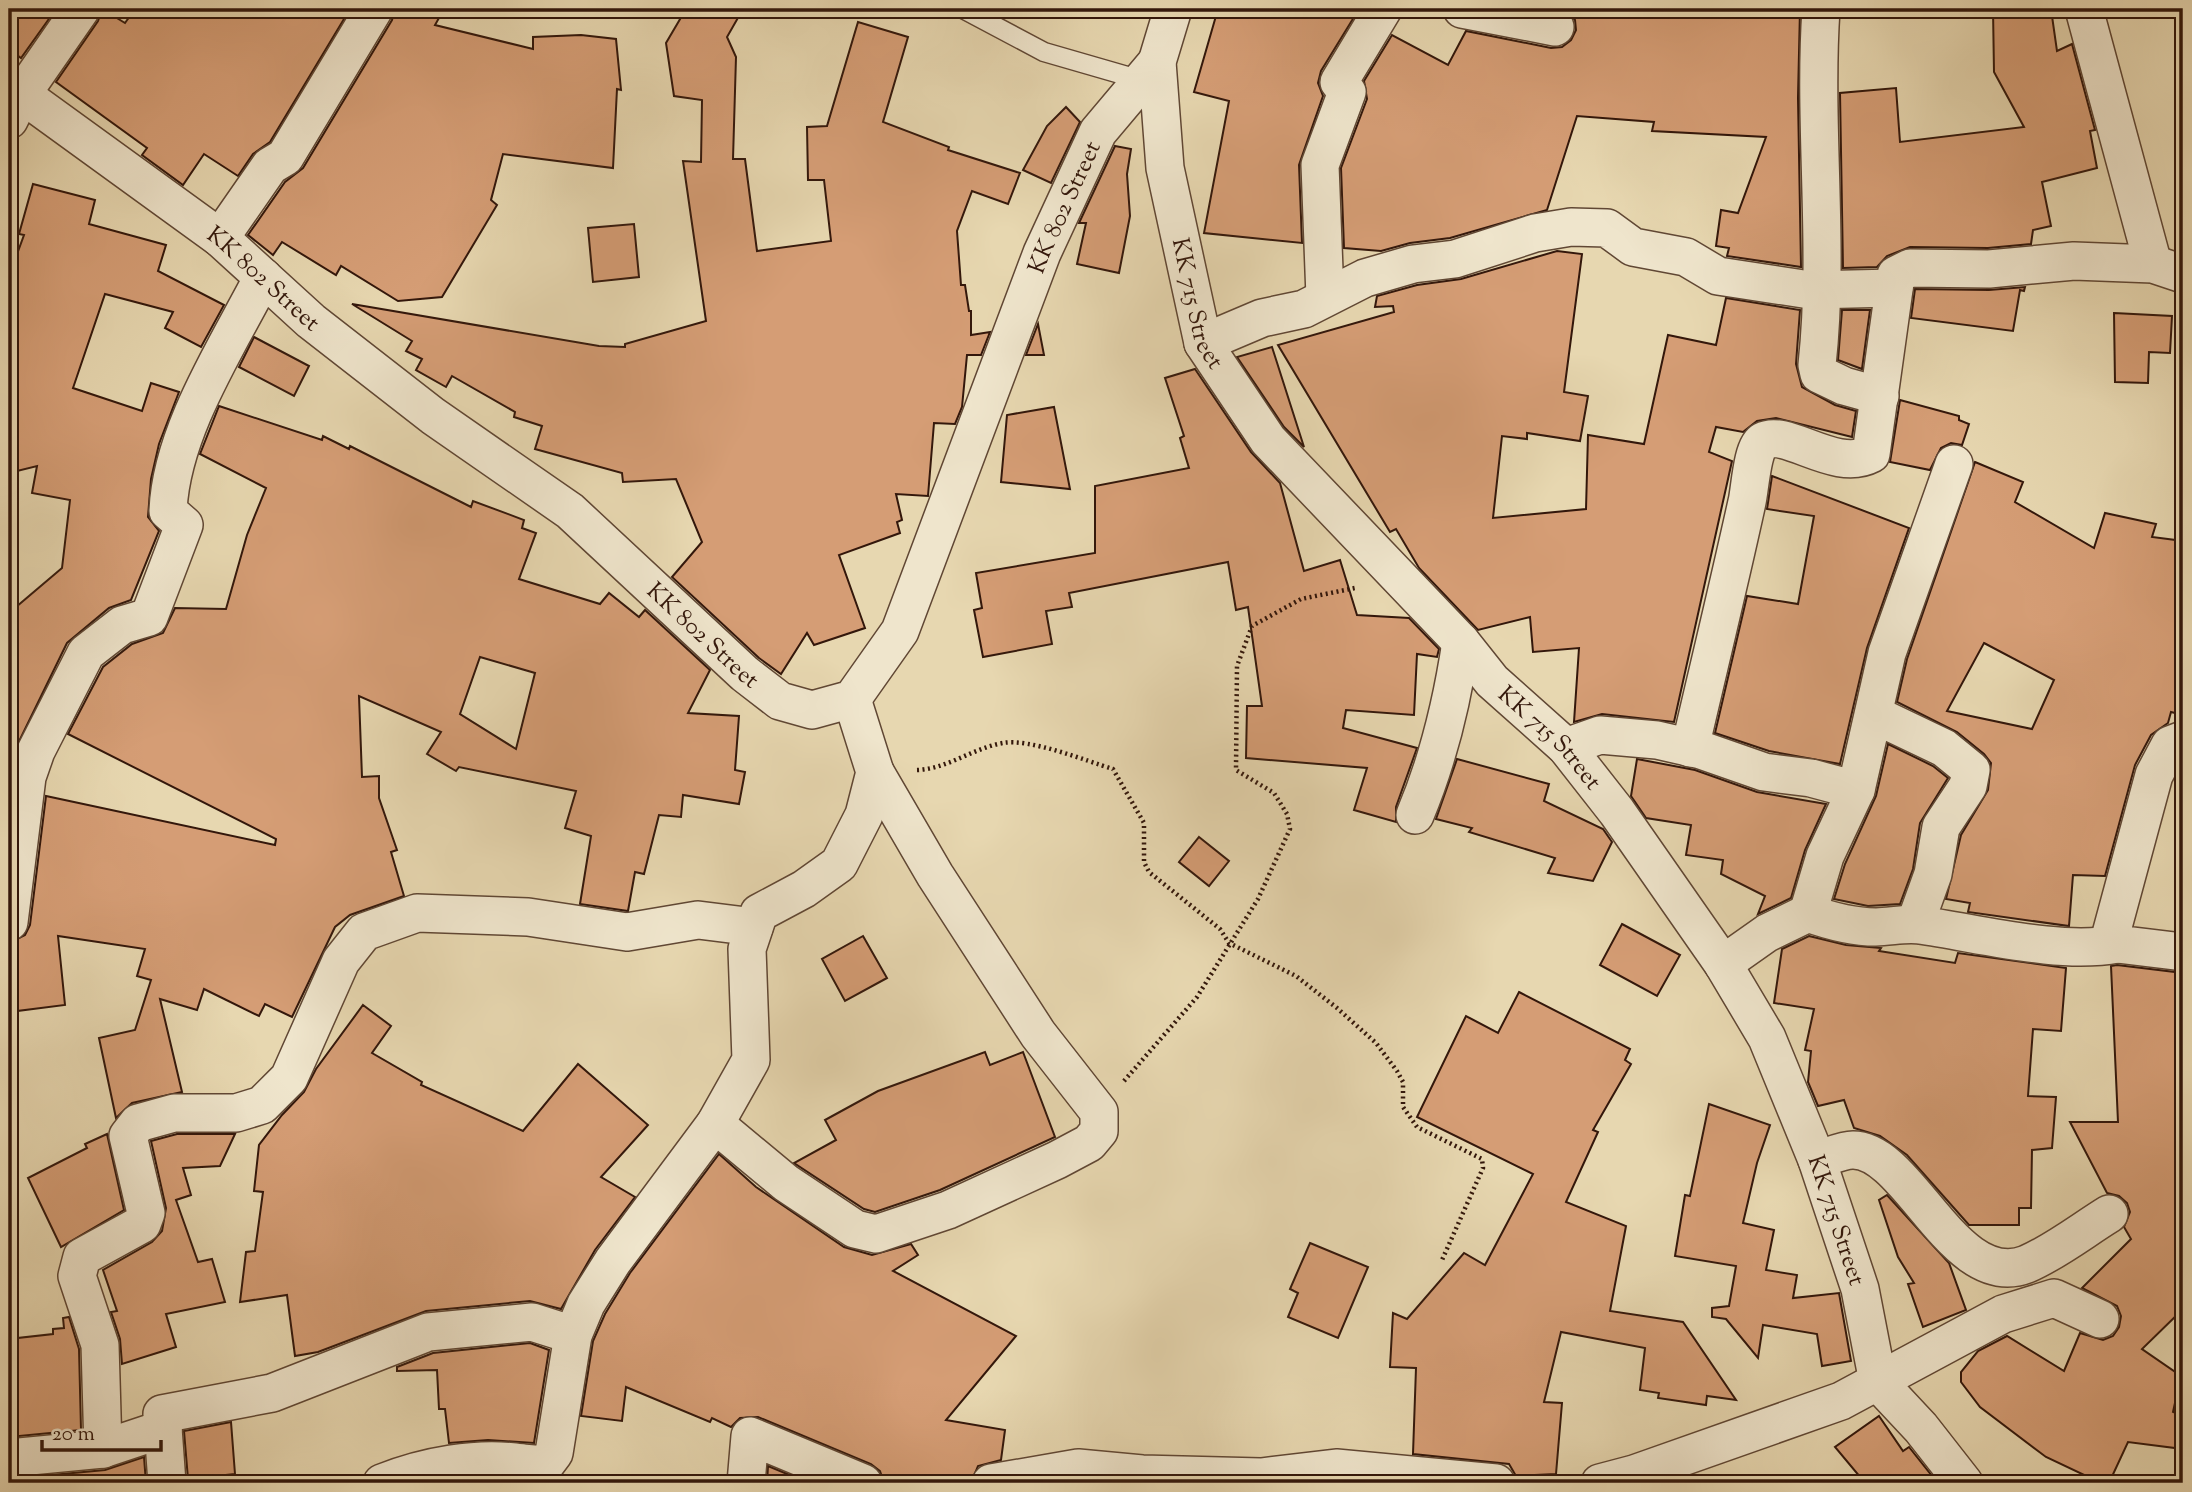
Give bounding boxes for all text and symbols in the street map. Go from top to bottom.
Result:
street label: KK 802 Street [1021,136,1111,279]
street label: KK 802 Street [199,219,326,341]
street label: KK 715 Street [1162,235,1231,377]
street label: KK 802 Street [638,575,765,698]
street label: KK 715 Street [1489,679,1609,798]
street label: KK 715 Street [1798,1151,1873,1290]
scale bar [42,1408,161,1452]
text: 20 m [52,1420,95,1450]

